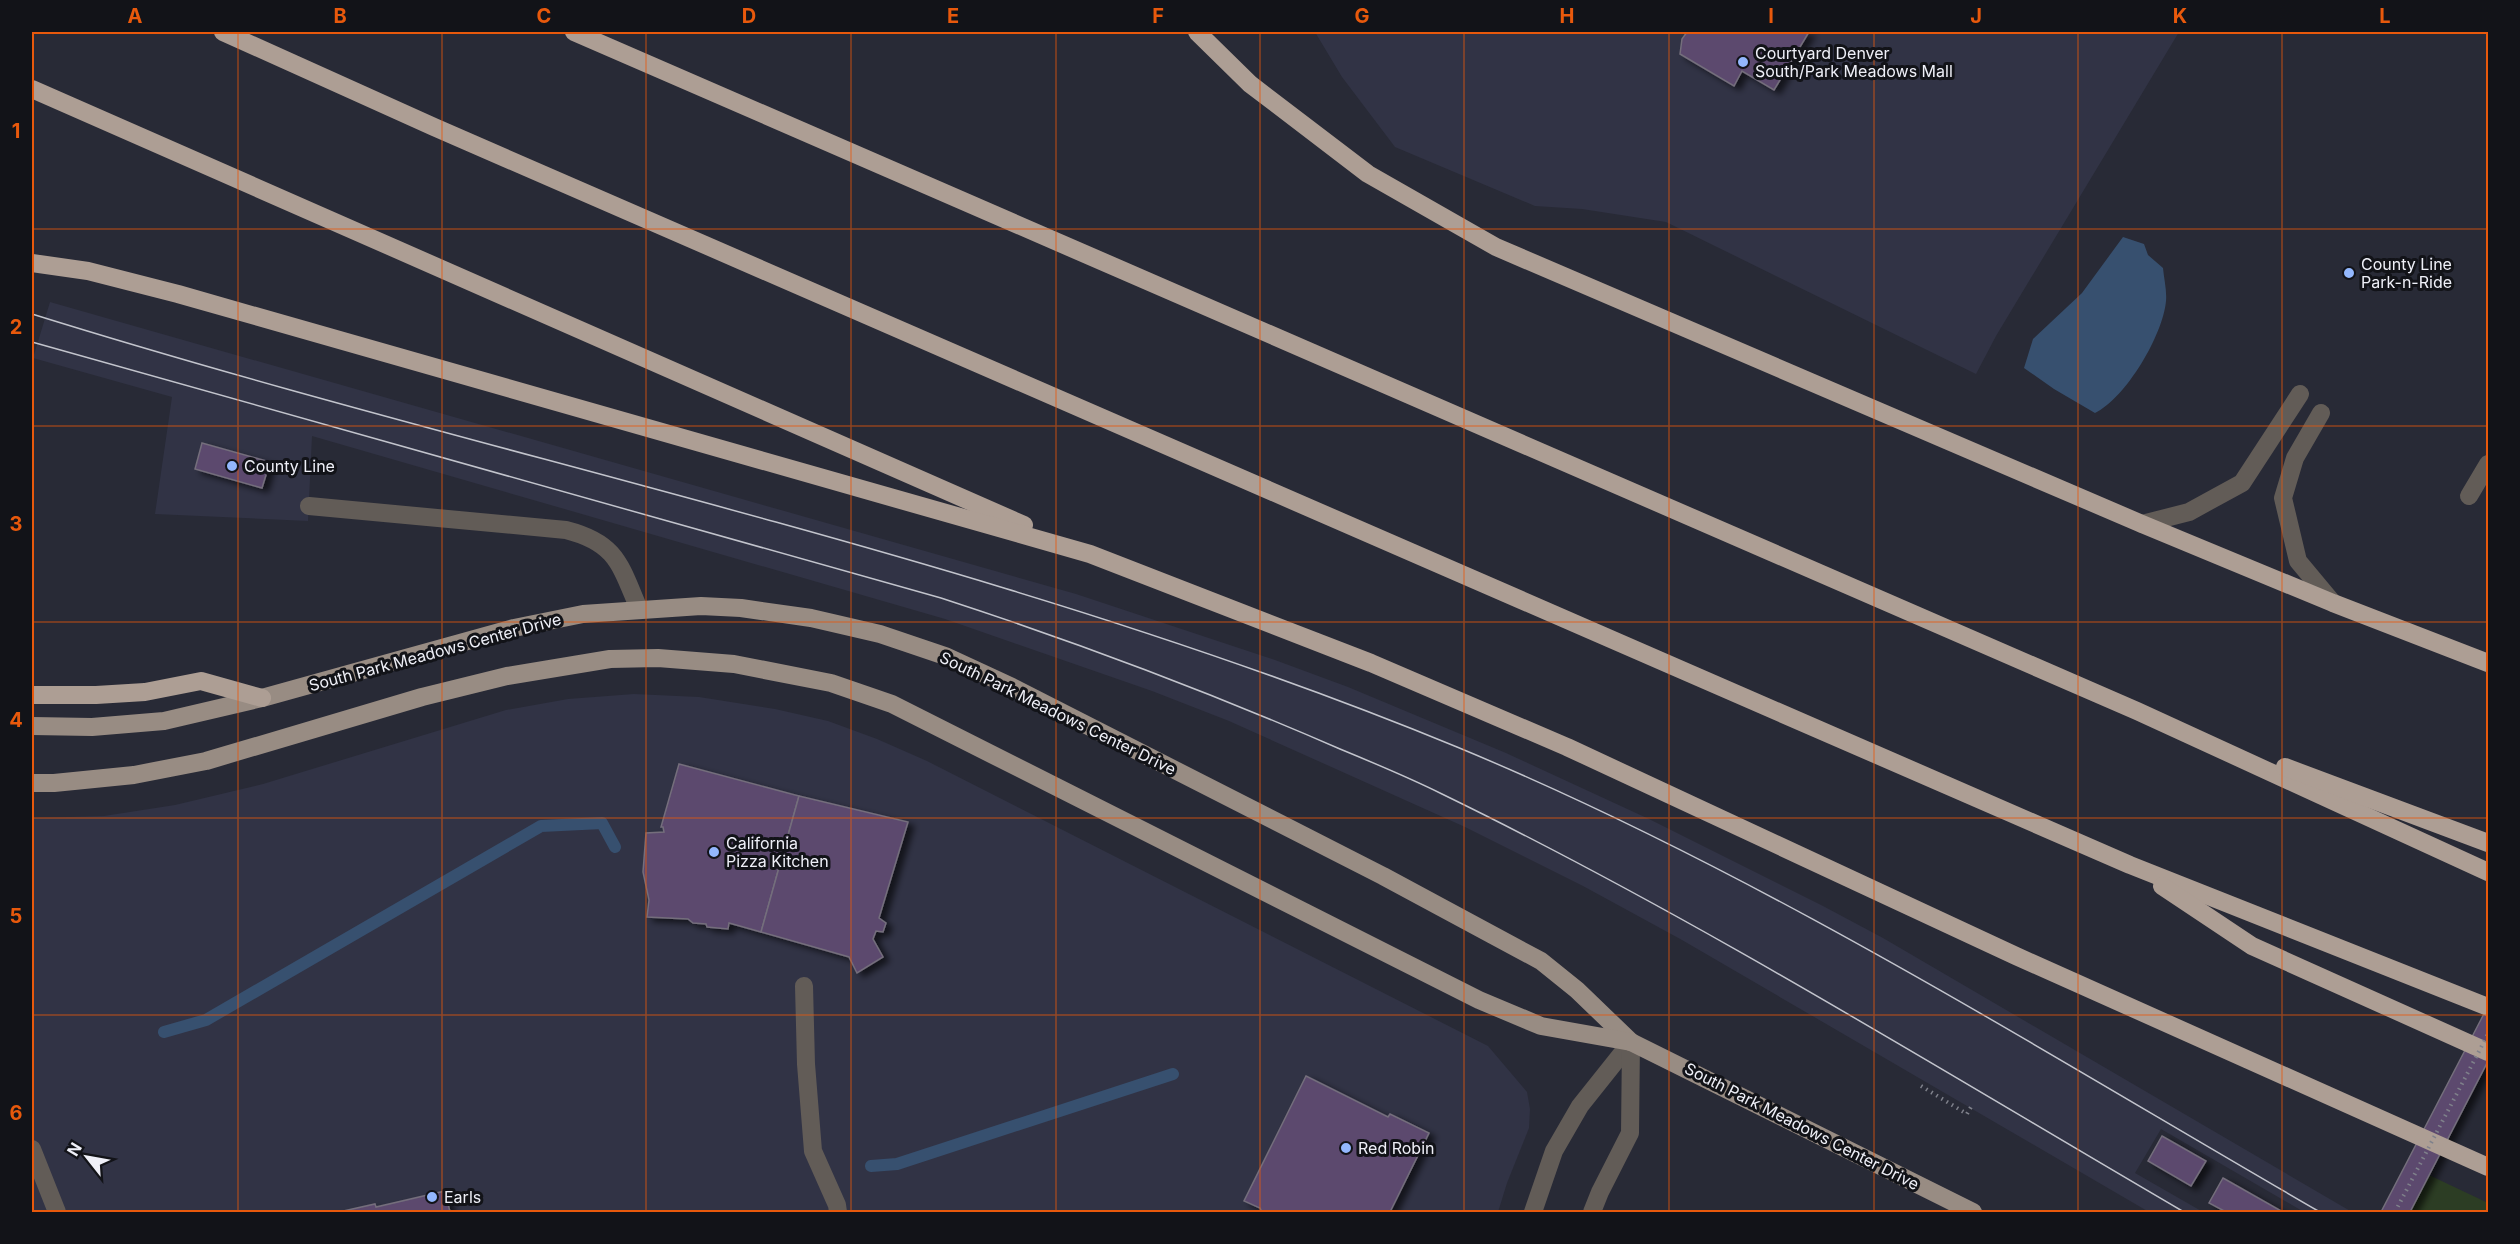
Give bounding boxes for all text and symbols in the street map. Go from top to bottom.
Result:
text: A [128,4,143,28]
text: B [333,4,347,28]
text: C [537,4,551,28]
text: D [742,4,756,28]
text: E [947,4,959,28]
text: F [1152,4,1164,28]
text: G [1354,4,1370,28]
text: H [1560,4,1574,28]
text: I [1768,4,1774,28]
text: J [1970,4,1982,28]
text: K [2173,4,2187,28]
text: L [2379,4,2391,28]
place label: Courtyard Denver South/Park Meadows Mall [1755,43,1953,81]
marker: Courtyard Denver South/Park Meadows Mall [1736,55,1750,69]
text: 1 [12,119,20,143]
place label: County Line Park-n-Ride [2361,254,2452,292]
marker: County Line Park-n-Ride [2342,266,2356,280]
text: 2 [10,315,22,339]
place label: County Line [244,456,335,476]
marker: County Line [225,459,239,473]
text: 3 [10,512,22,536]
street label: South Park Meadows Center Drive [307,609,563,695]
street label: South Park Meadows Center Drive [937,647,1179,779]
text: 4 [9,708,23,732]
place label: California Pizza Kitchen [726,833,829,871]
marker: California Pizza Kitchen [707,845,721,859]
text: 5 [10,904,22,928]
street label: South Park Meadows Center Drive [1681,1058,1923,1194]
text: 6 [10,1101,23,1125]
north arrow [57,1127,117,1187]
place label: Red Robin [1358,1138,1434,1158]
text: N [62,1139,86,1160]
marker: Red Robin [1339,1141,1353,1155]
place label: Earls [444,1187,481,1207]
marker: Earls [425,1190,439,1204]

